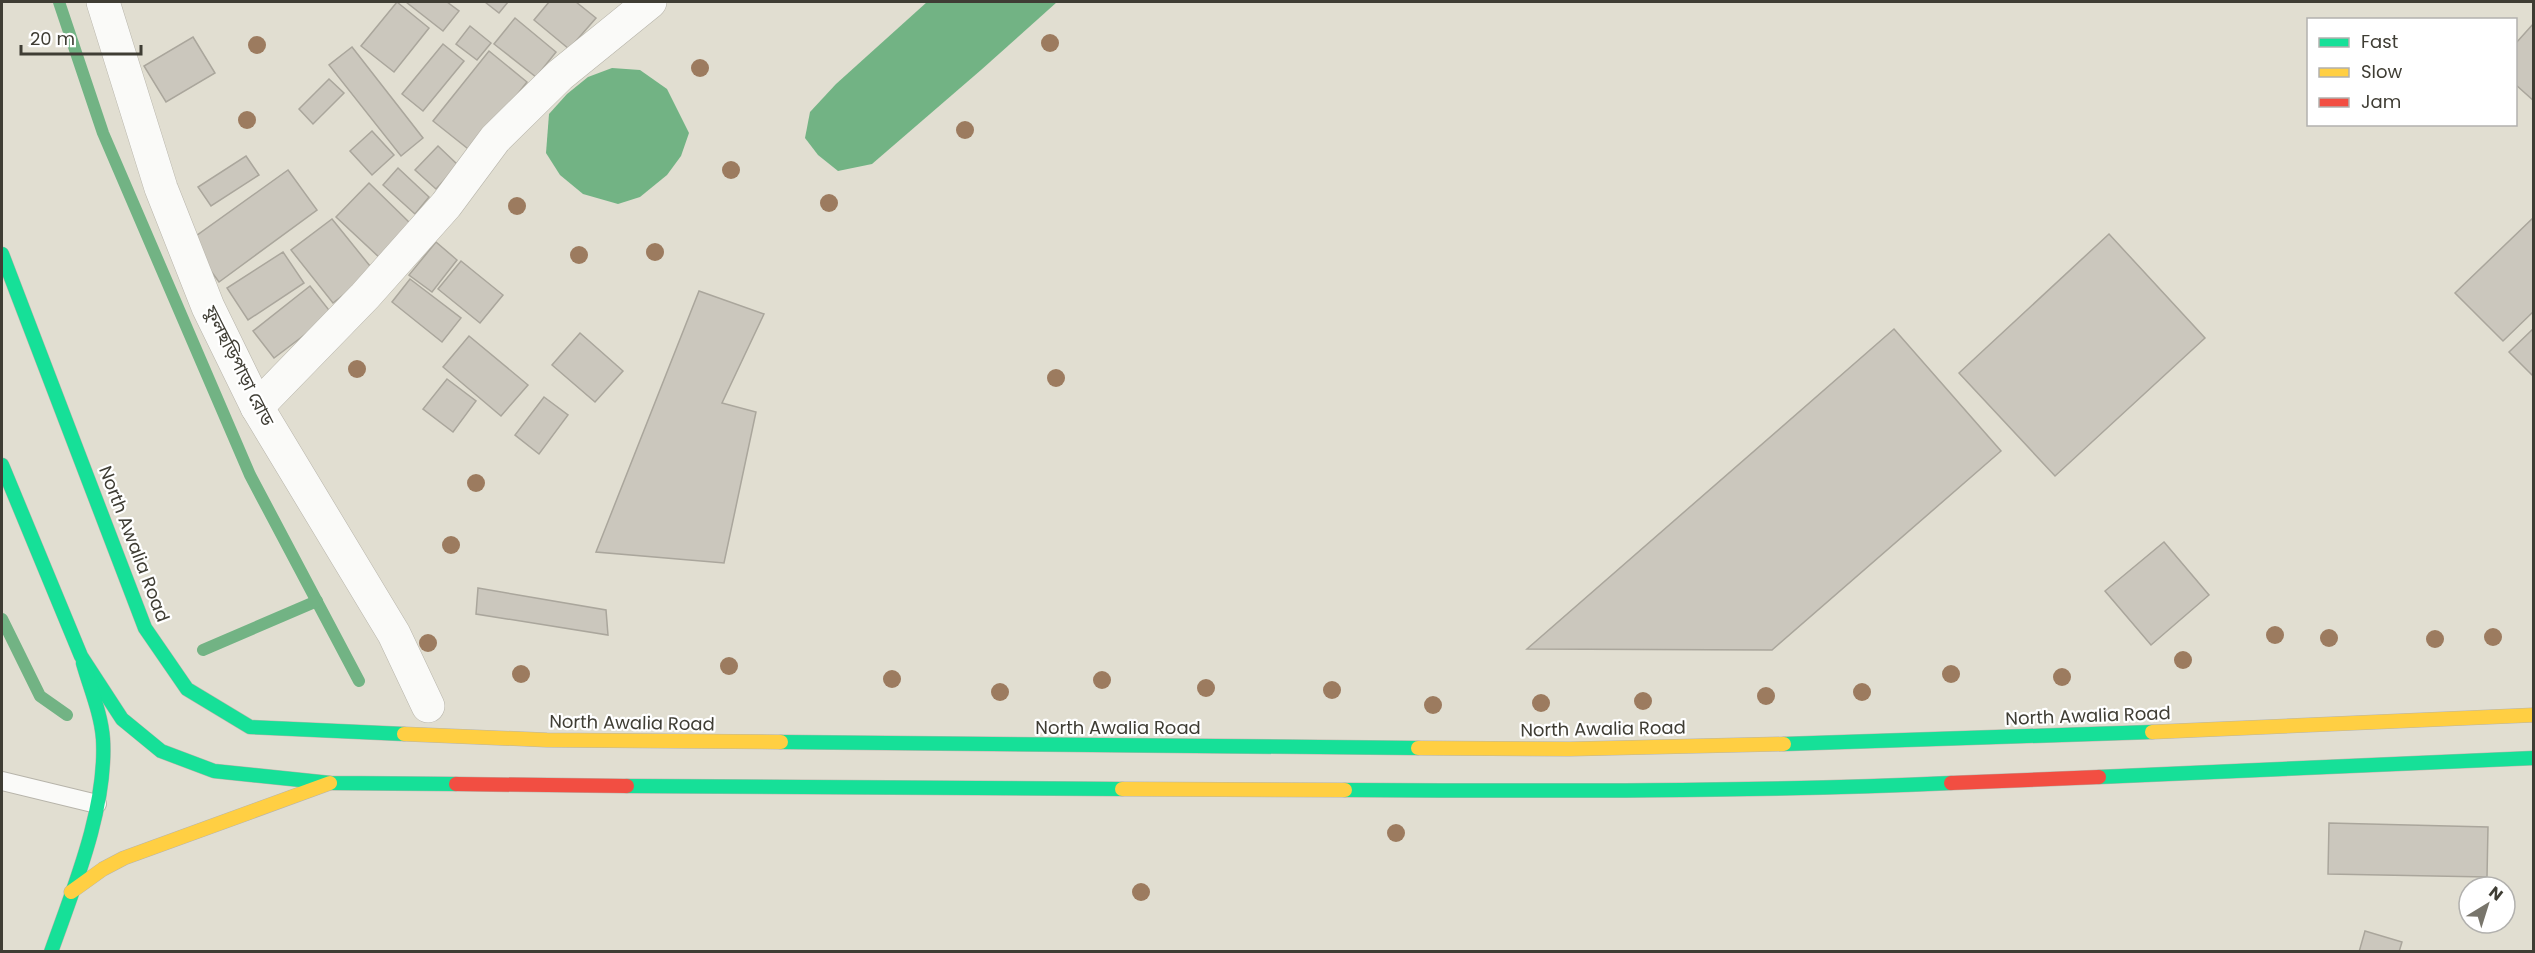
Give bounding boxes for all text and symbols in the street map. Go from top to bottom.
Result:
scale bar [21,18,141,56]
legend [2307,18,2517,126]
text: 20 m [30,26,75,51]
text: Fast [2361,29,2398,54]
text: Slow [2361,59,2403,84]
text: Jam [2361,89,2401,114]
street label: ফুলছড়িপাড়া রোড [198,301,281,430]
street label: North Awalia Road [93,462,176,626]
street label: North Awalia Road [2005,700,2171,731]
street label: North Awalia Road [549,709,715,736]
street label: North Awalia Road [1035,715,1201,740]
street label: North Awalia Road [1520,715,1686,742]
north arrow [2457,875,2517,935]
text: N [2484,881,2508,906]

